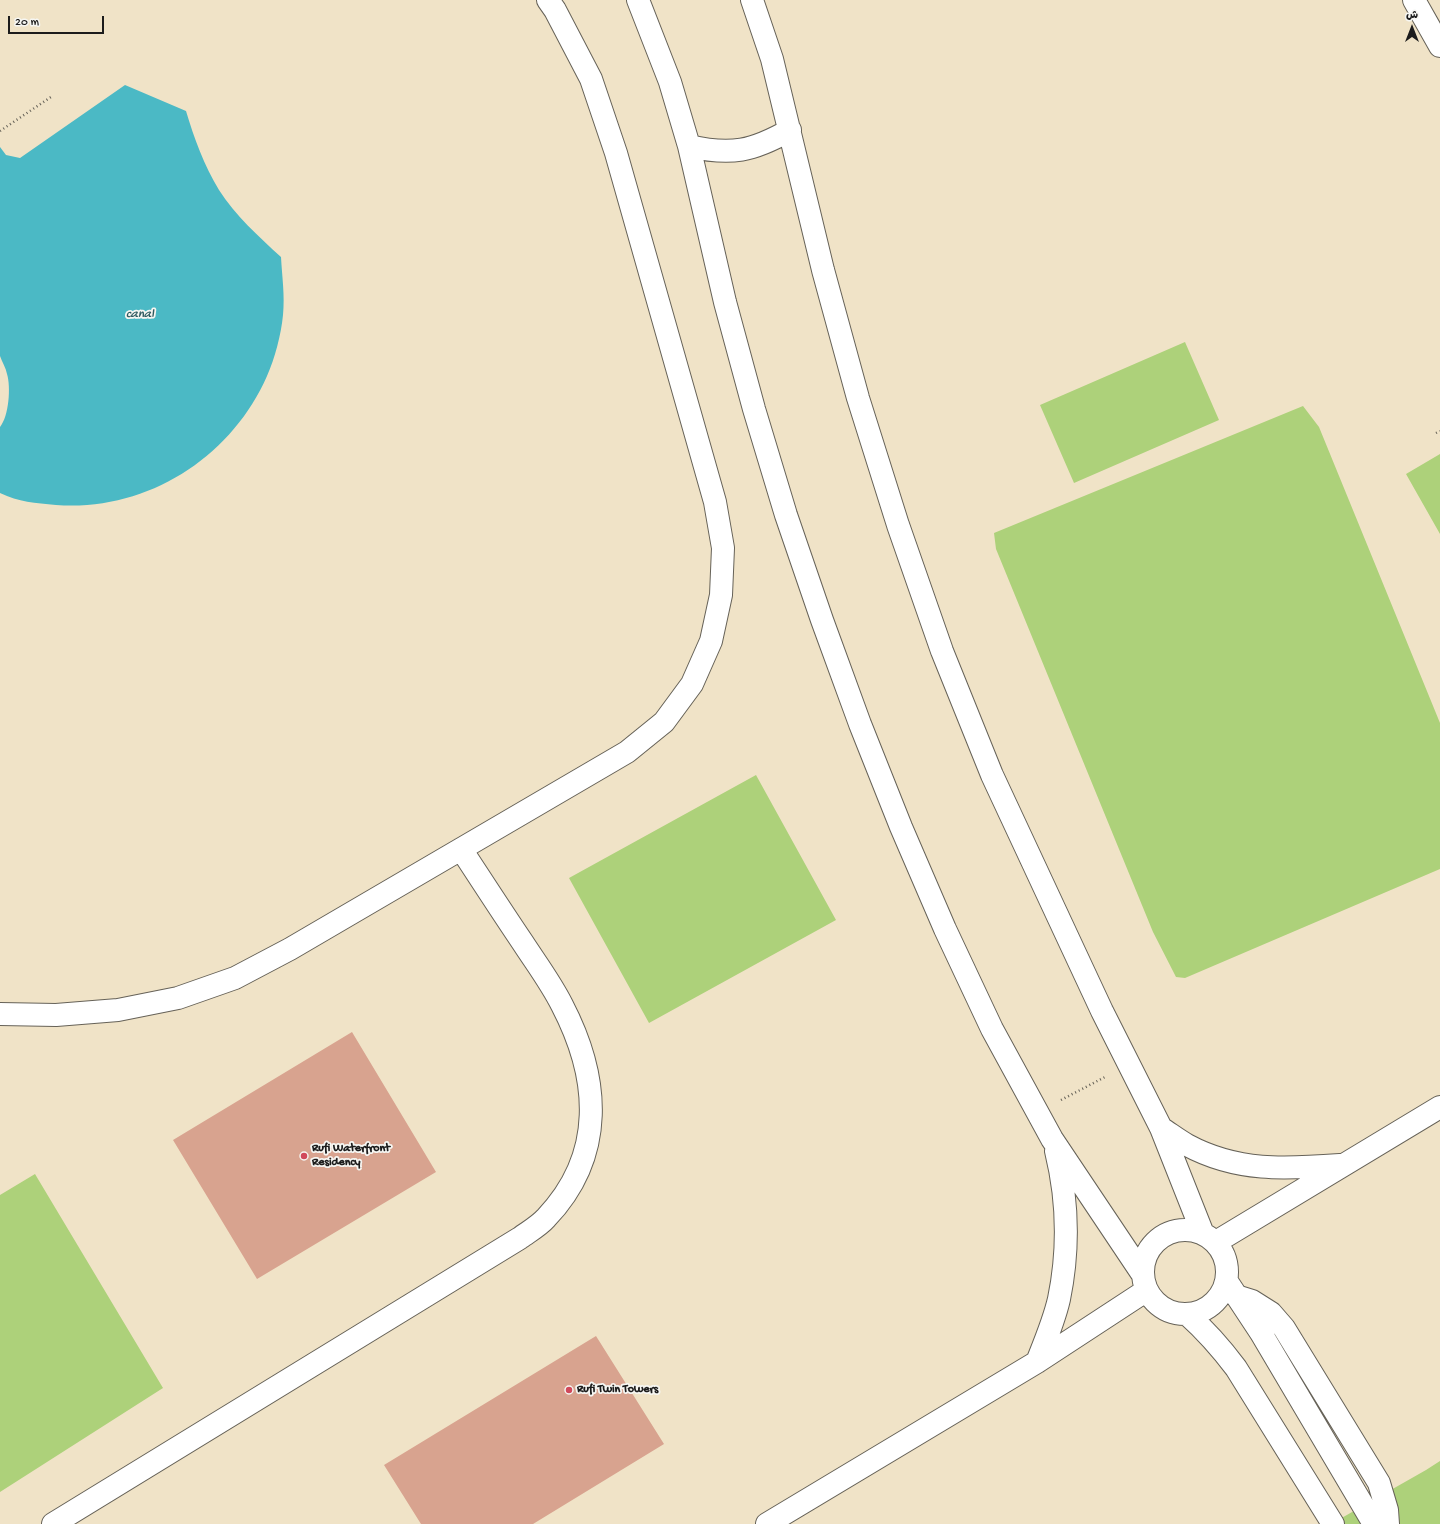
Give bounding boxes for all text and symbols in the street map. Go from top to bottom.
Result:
scale bar [10,8,106,34]
north arrow [1392,8,1432,48]
text: ش [1406,10,1418,22]
text: 20 m [15,16,39,30]
water label: canal [126,307,154,323]
place label: Rufi Waterfront Residency [312,1142,390,1170]
marker: Rufi Waterfront Residency [299,1151,309,1161]
place label: Rufi Twin Towers [577,1383,658,1397]
marker: Rufi Twin Towers [564,1385,574,1395]

